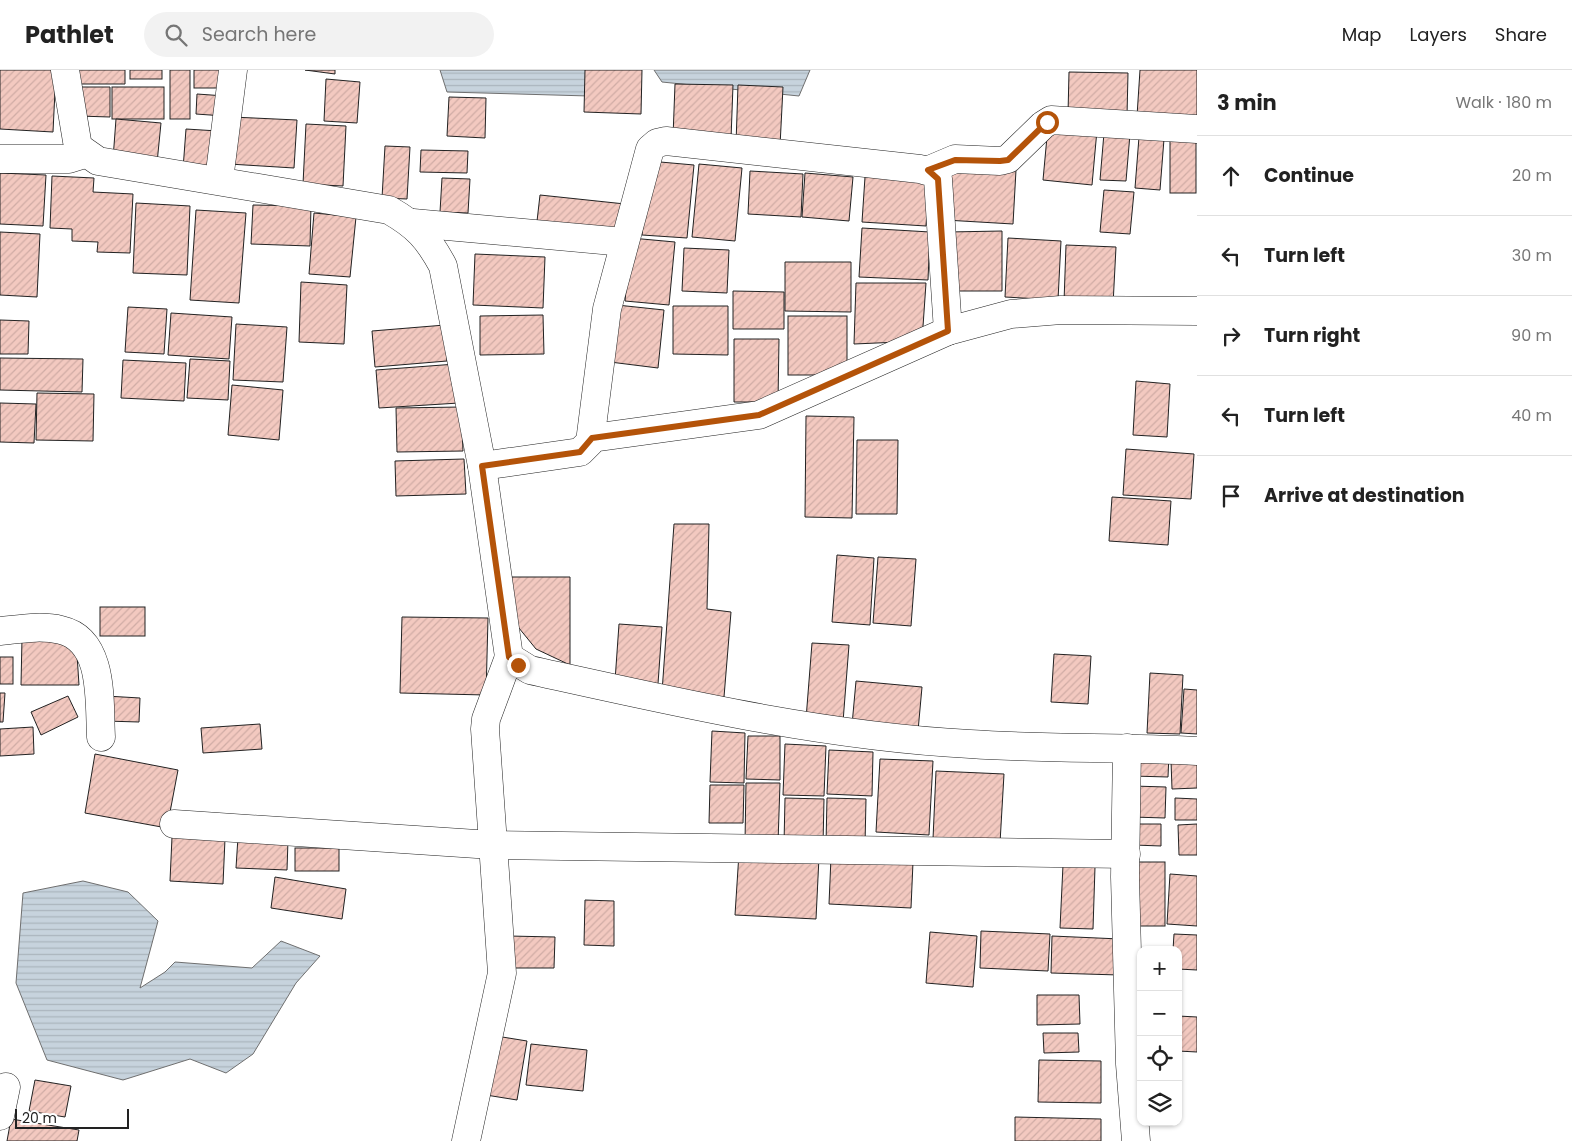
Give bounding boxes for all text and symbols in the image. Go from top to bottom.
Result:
search box [144,12,494,57]
text: Pathlet [25,18,114,51]
icon: search [162,21,190,49]
text: Search here [202,21,316,48]
text: Map [1342,22,1382,47]
text: Layers [1410,22,1467,47]
text: Share [1495,22,1547,47]
text: 3 min [1217,88,1277,117]
text: Walk · 180 m [1455,91,1552,114]
route start [1036,111,1059,134]
icon: ahead [1217,162,1245,190]
text: Continue [1264,162,1354,189]
text: 20 m [1512,164,1552,187]
icon: left [1217,242,1245,270]
text: Turn left [1264,242,1345,269]
text: 30 m [1512,244,1552,267]
icon: right [1217,322,1245,350]
text: Turn right [1264,322,1360,349]
text: 90 m [1511,324,1552,347]
icon: left [1217,402,1245,430]
text: Turn left [1264,402,1345,429]
text: 40 m [1511,404,1552,427]
icon: arrive [1217,482,1245,510]
text: Arrive at destination [1264,482,1465,509]
route end [507,654,530,677]
map controls [1137,946,1182,1126]
button: + [1137,946,1182,991]
button: − [1137,991,1182,1036]
button: locate [1137,1036,1182,1081]
button: layers [1137,1081,1182,1126]
scale bar [15,1106,129,1129]
text: 20 m [22,1108,57,1128]

